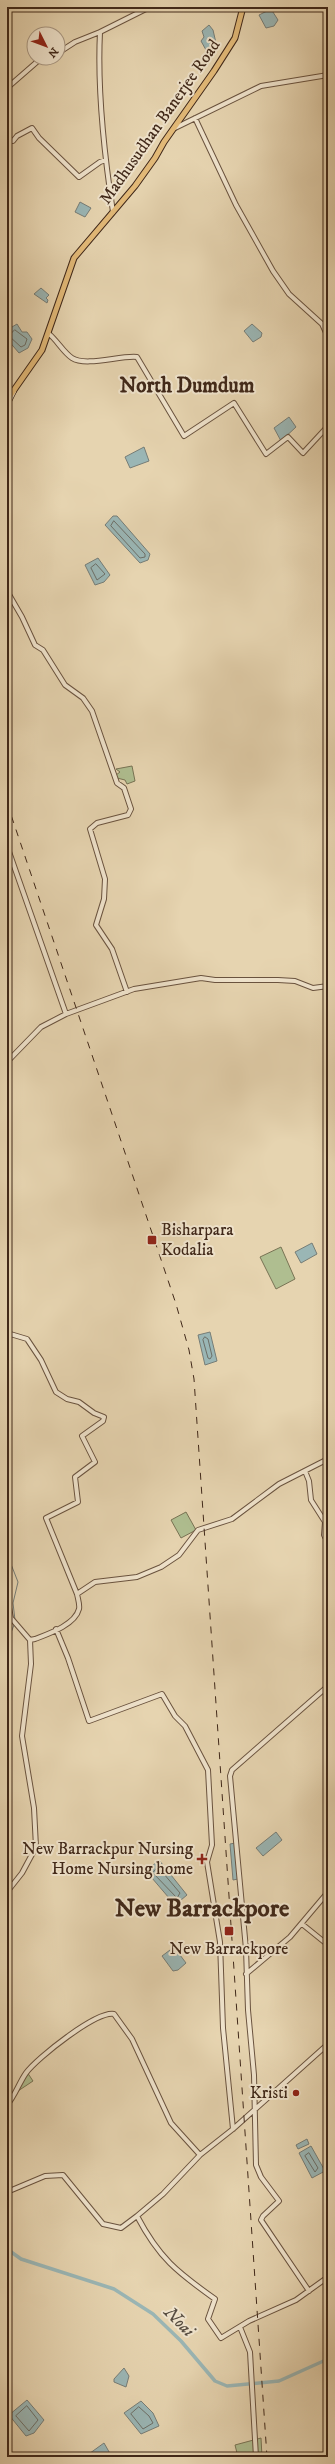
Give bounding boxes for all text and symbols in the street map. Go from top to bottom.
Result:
north arrow [26,26,66,66]
street label: Madhusudhan Banerjee Road [95,35,226,209]
text: N [44,44,61,60]
district label: North Dumdum [120,373,255,399]
place label: Bisharpara Kodalia [161,1219,234,1261]
marker: Bisharpara Kodalia [146,1234,158,1246]
place label: New Barrackpur Nursing Home Nursing home [22,1838,194,1880]
marker: New Barrackpur Nursing Home Nursing home [196,1853,208,1865]
district label: New Barrackpore [115,1893,290,1924]
marker: New Barrackpore [223,1925,235,1937]
place label: New Barrackpore [170,1938,288,1960]
place label: Kristi [250,2082,288,2104]
marker: Kristi [291,2088,301,2098]
water label: Noai [158,2301,200,2343]

